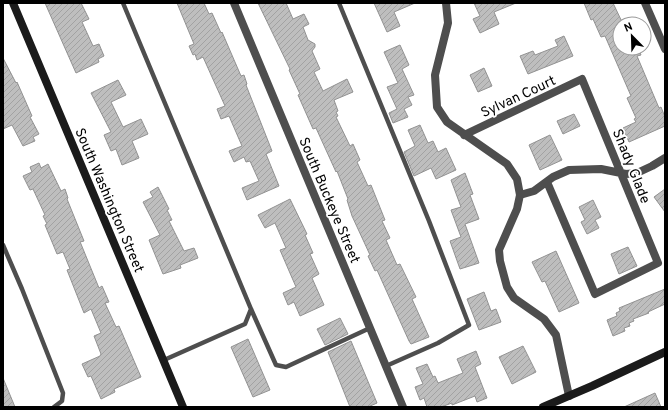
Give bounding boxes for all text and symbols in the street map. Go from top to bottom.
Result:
north arrow [612,16,652,56]
text: N [622,20,635,36]
street label: Sylvan Court [478,73,559,122]
street label: South Washington Street [70,126,147,275]
street label: Shady Glade [608,127,653,206]
street label: South Buckeye Street [294,135,363,266]

